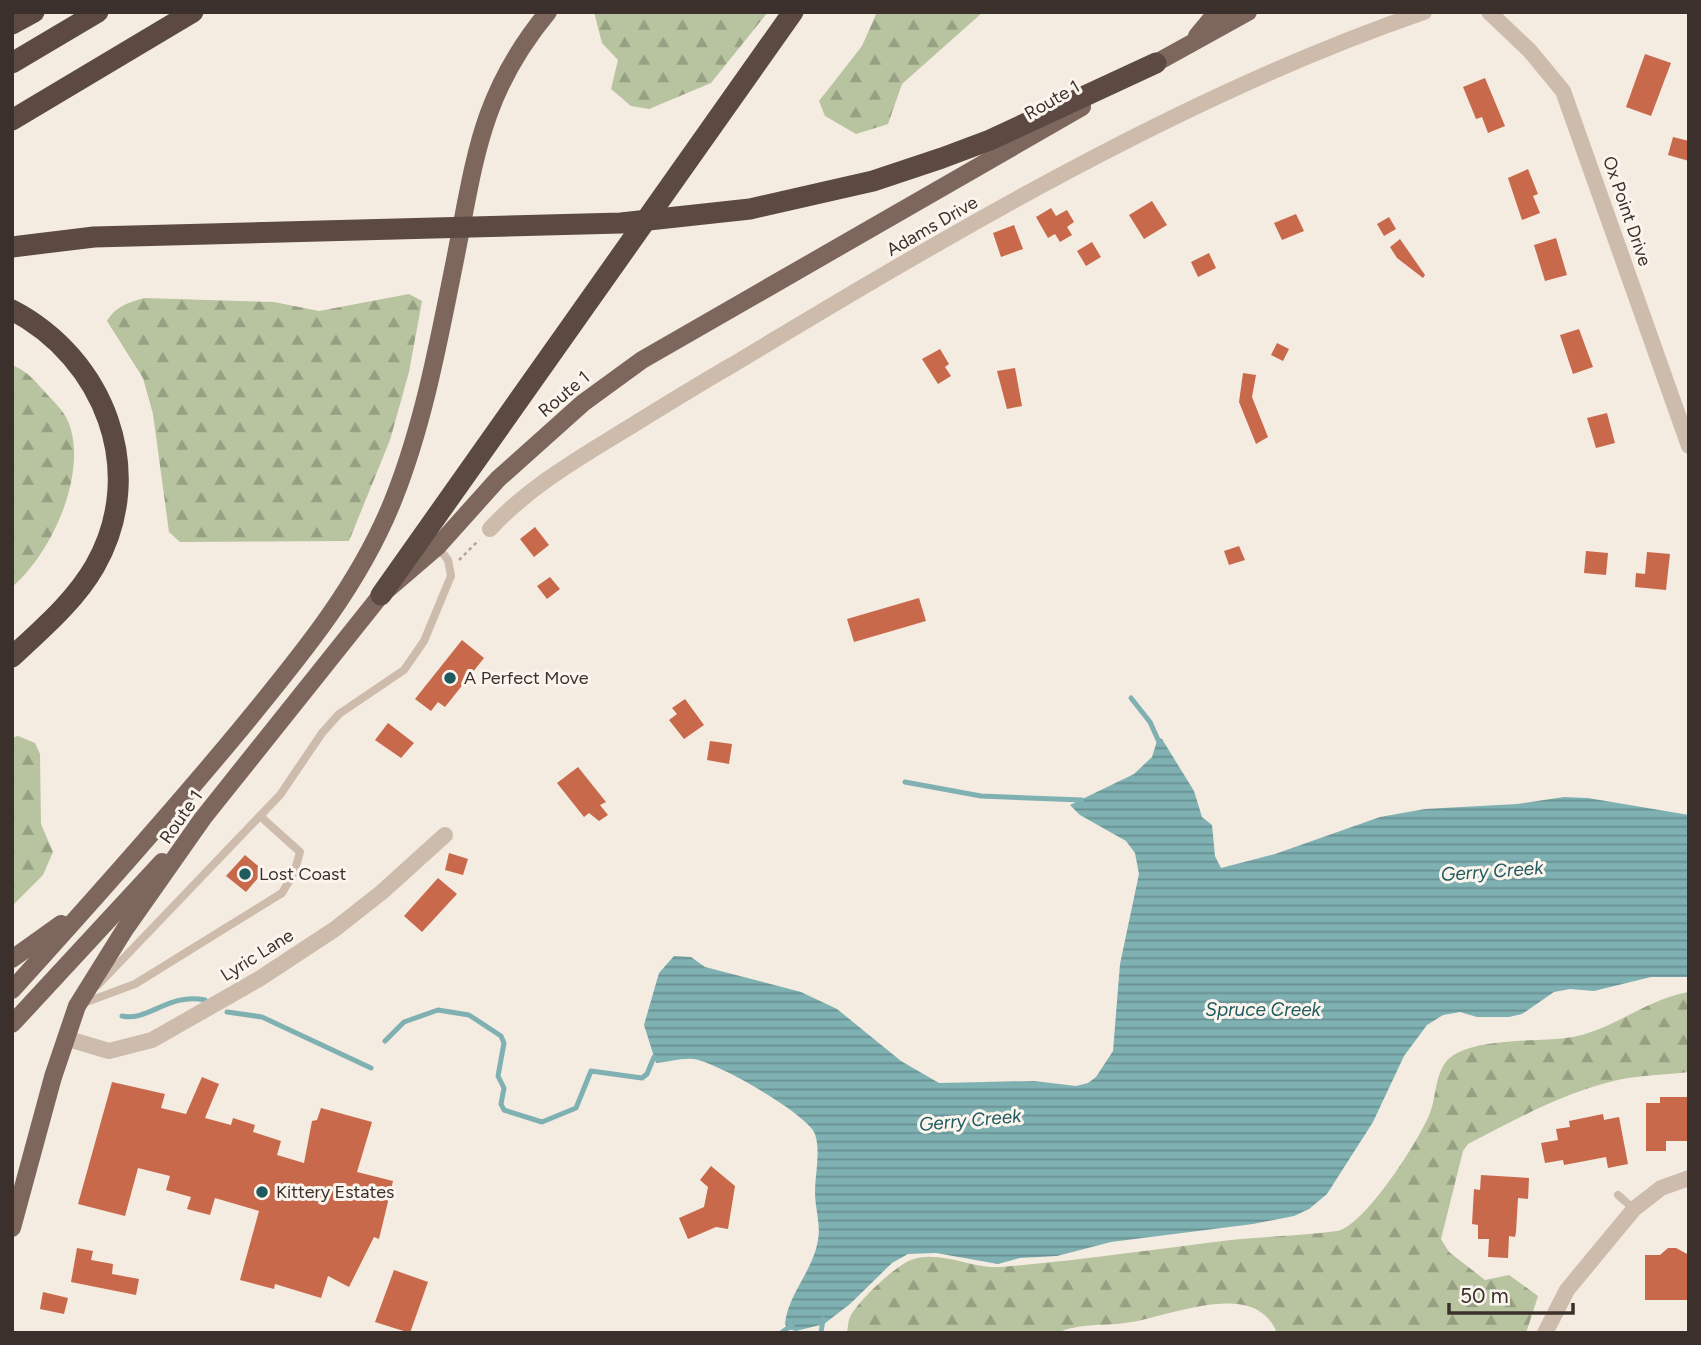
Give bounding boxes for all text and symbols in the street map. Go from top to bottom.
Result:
street label: Route 1 [1020,75,1084,125]
street label: Ox Point Drive [1598,153,1656,269]
street label: Adams Drive [883,191,982,261]
street label: Route 1 [534,366,594,422]
place label: A Perfect Move [464,667,589,689]
marker: A Perfect Move [442,670,458,686]
street label: Route 1 [155,786,207,848]
water label: Gerry Creek [1440,856,1545,886]
place label: Lost Coast [259,863,346,885]
marker: Lost Coast [237,866,253,882]
street label: Lyric Lane [217,924,298,986]
water label: Spruce Creek [1205,998,1322,1021]
water label: Gerry Creek [918,1104,1023,1136]
place label: Kittery Estates [276,1181,395,1203]
marker: Kittery Estates [254,1184,270,1200]
scale bar [1449,1272,1573,1316]
text: 50 m [1460,1283,1509,1308]

